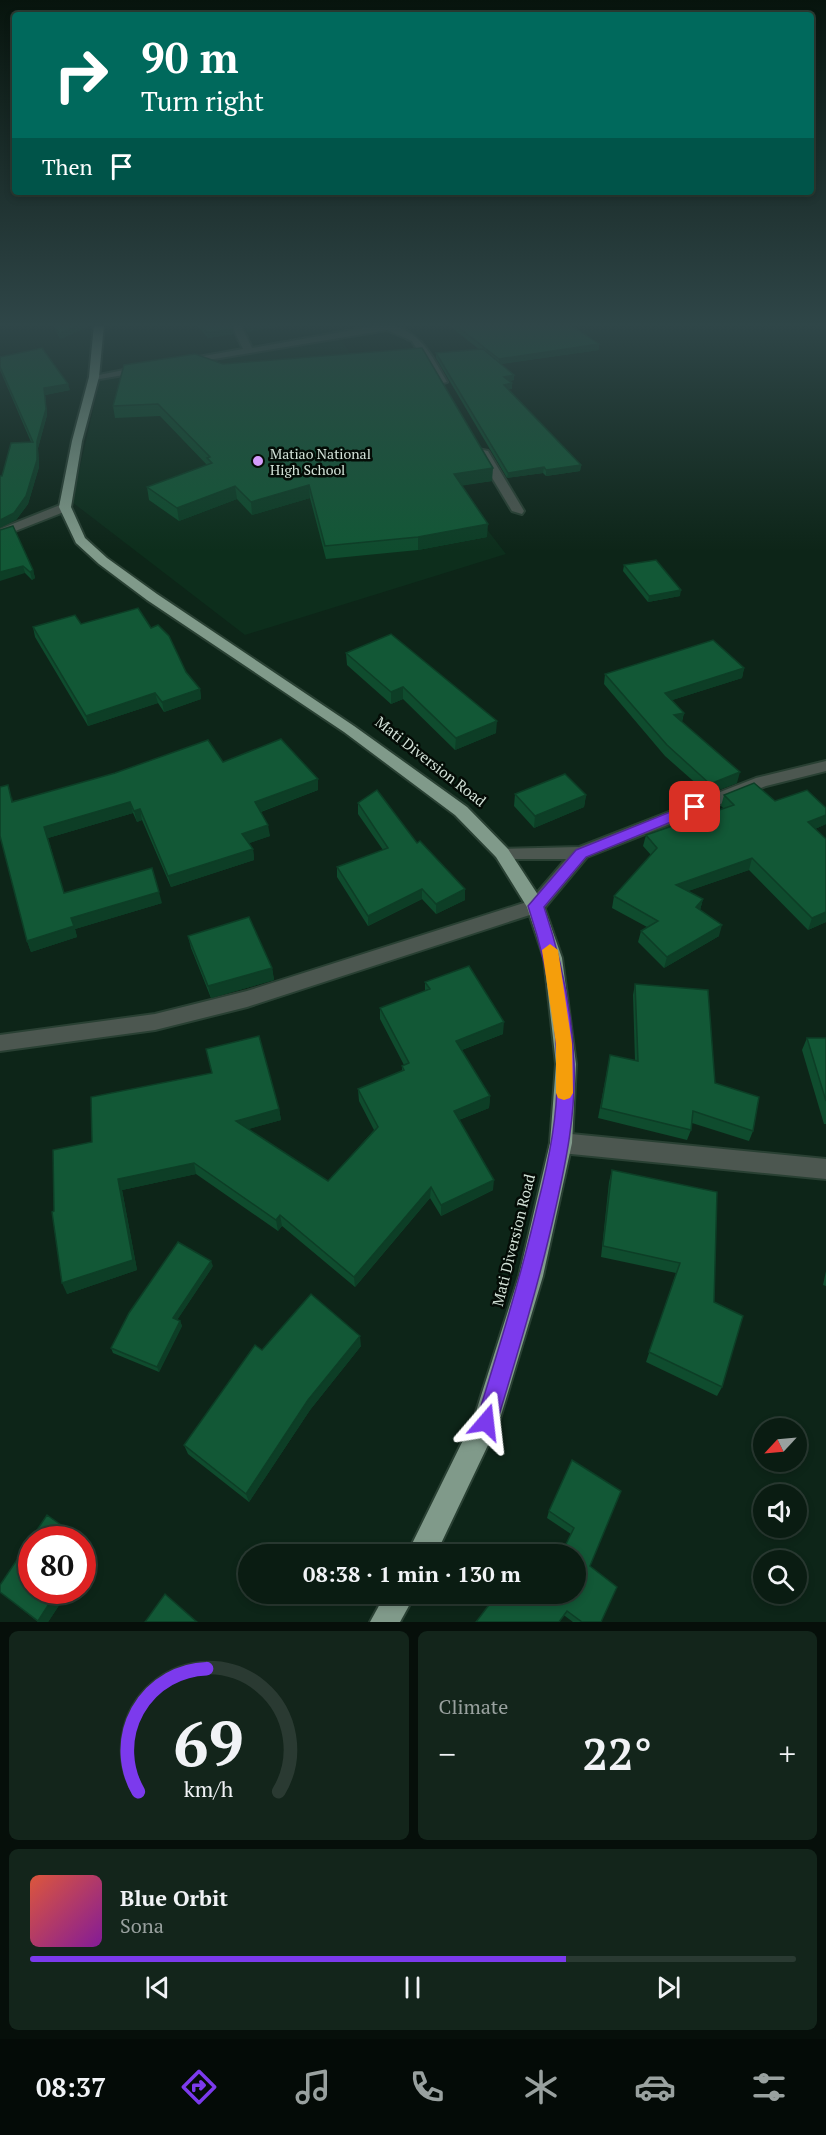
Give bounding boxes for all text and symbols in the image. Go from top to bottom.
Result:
text: 90 m [141,29,239,85]
icon: right [42,36,120,114]
text: Turn right [141,83,264,119]
icon: arrive [105,150,138,183]
text: Then [42,152,93,181]
place label: Matiao National High School [270,444,371,479]
marker: Matiao National High School [251,454,265,468]
street label: Mati Diversion Road [371,711,491,811]
pin [669,781,720,832]
icon: arrive [678,790,711,823]
street label: Mati Diversion Road [487,1172,539,1308]
position arrow [454,1390,518,1454]
north arrow [753,1418,807,1472]
map controls [753,1418,807,1604]
button: sound [753,1484,807,1538]
speed limit sign: 80 [18,1526,96,1604]
button: search [753,1550,807,1604]
text: 08:38 · 1 min · 130 m [303,1559,521,1588]
text: Climate [439,1693,508,1720]
text: 69 [173,1701,244,1784]
text: 22° [583,1723,652,1783]
text: − [439,1732,456,1775]
text: + [778,1732,796,1775]
text: km/h [184,1776,234,1804]
text: Blue Orbit [120,1883,228,1912]
text: Sona [120,1912,164,1939]
icon: previous [141,1971,174,2004]
icon: pause [396,1971,429,2004]
icon: next [652,1971,685,2004]
icon: directions [178,2066,220,2108]
icon: music [292,2066,334,2108]
icon: phone [406,2066,448,2108]
icon: climate [520,2066,562,2108]
icon: car [634,2066,676,2108]
icon: filters [748,2066,790,2108]
text: 08:37 [36,2069,106,2105]

